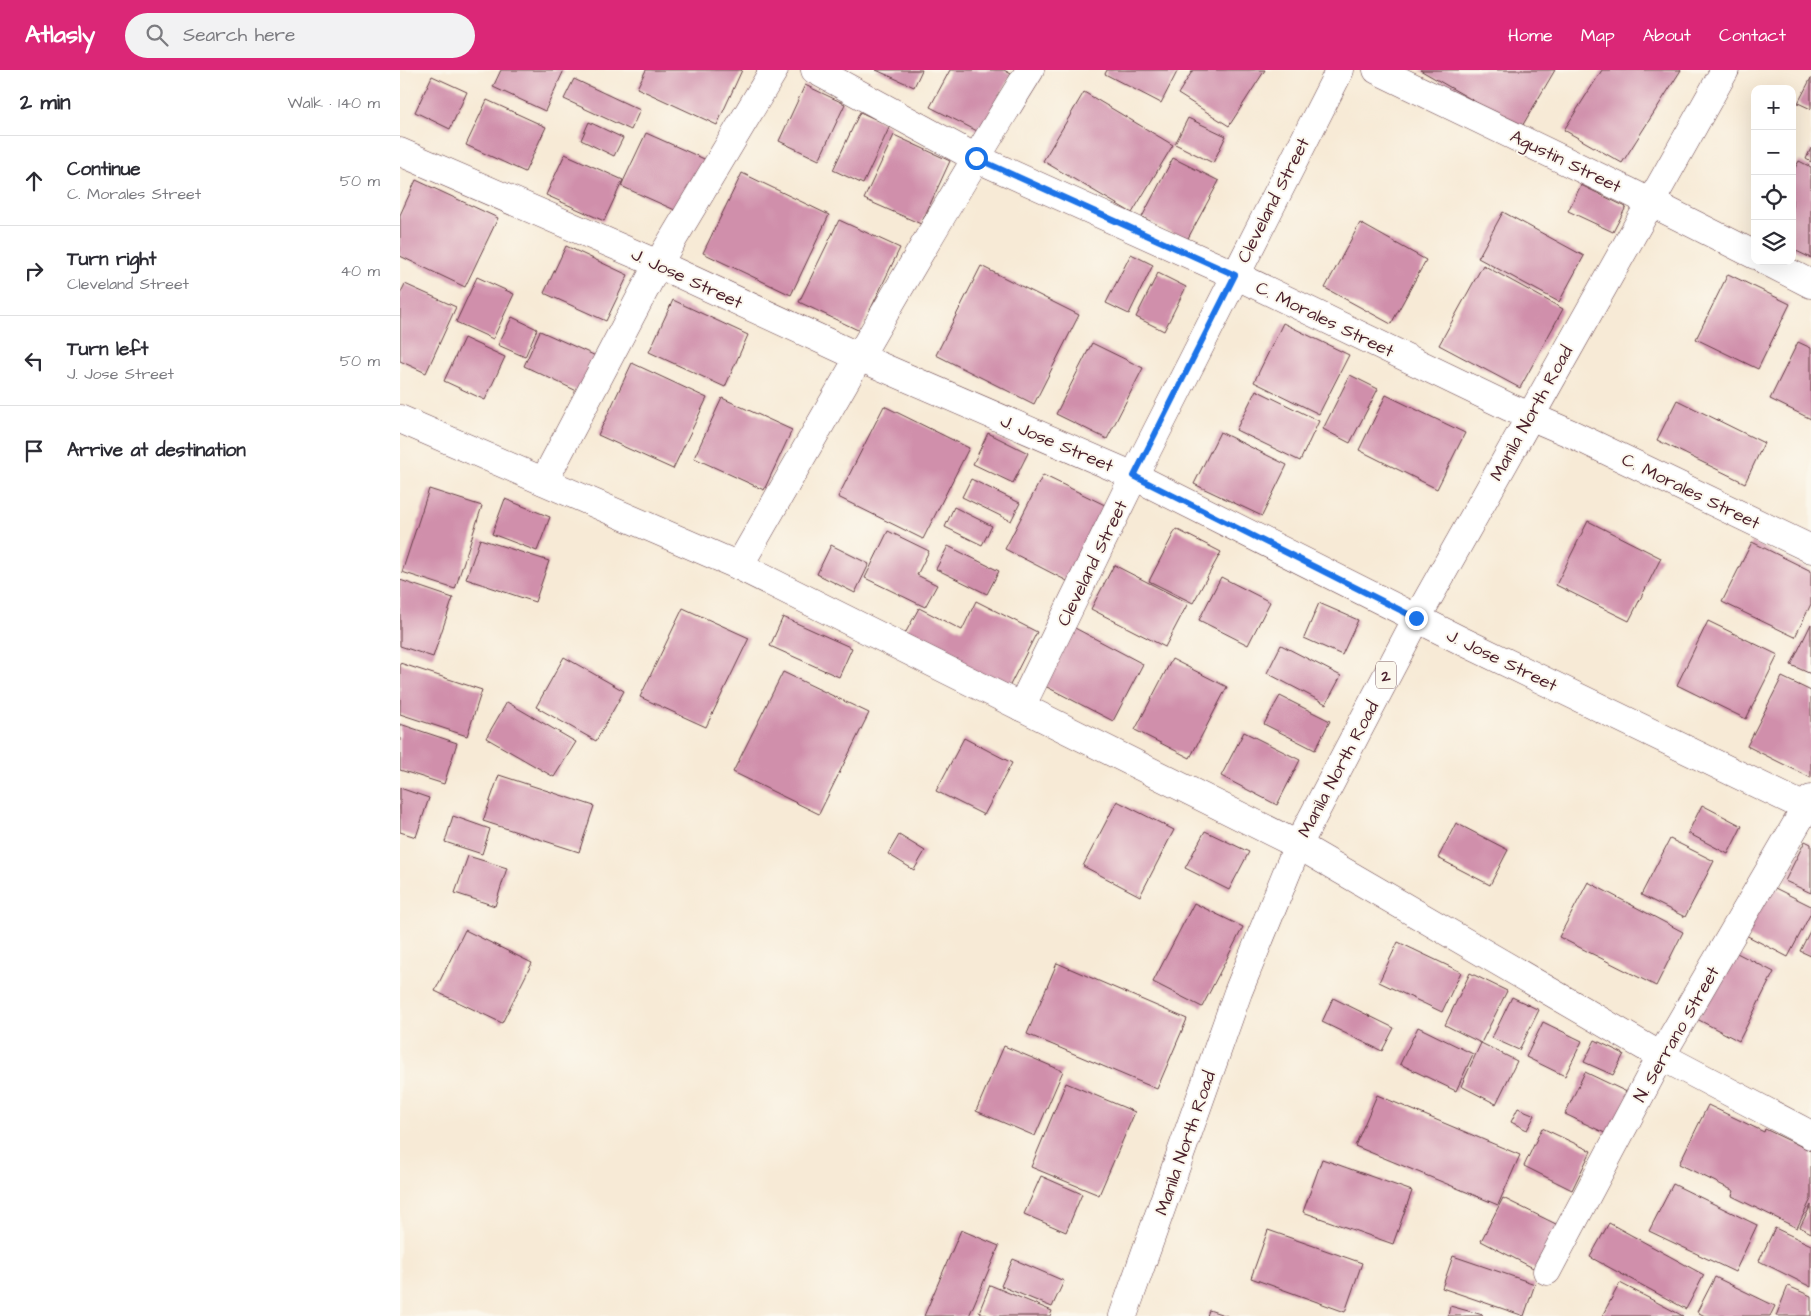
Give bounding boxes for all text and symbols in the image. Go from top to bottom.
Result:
search box [125,13,475,58]
text: Atlasly [25,18,95,52]
icon: search [143,21,171,49]
text: Search here [183,22,295,49]
text: Home [1508,23,1553,48]
text: Map [1581,23,1615,48]
text: About [1643,23,1691,48]
text: Contact [1719,23,1786,48]
map controls [1751,85,1796,265]
button: + [1751,85,1796,130]
text: 2 min [20,88,70,117]
text: Walk · 140 m [288,92,380,114]
street label: Agustin Street [1506,124,1626,200]
button: − [1751,130,1796,175]
street label: Cleveland Street [1231,133,1316,267]
route start [965,147,988,170]
text: Continue [67,156,141,183]
icon: ahead [20,167,48,195]
text: 50 m [340,170,380,192]
button: locate [1751,175,1796,220]
text: C. Morales Street [67,183,201,205]
button: layers [1751,220,1796,265]
street label: J. Jose Street [627,242,747,316]
text: Turn right [67,246,156,273]
icon: right [20,257,48,285]
text: 40 m [340,260,380,282]
text: Cleveland Street [67,273,189,295]
street label: C. Morales Street [1251,275,1399,364]
text: Turn left [67,336,148,363]
street label: Manila North Road [1484,341,1579,485]
icon: left [20,347,48,375]
text: 50 m [340,350,380,372]
text: J. Jose Street [67,363,174,385]
street label: J. Jose Street [996,408,1118,479]
icon: arrive [20,437,48,465]
text: Arrive at destination [67,437,246,464]
street label: C. Morales Street [1617,447,1765,536]
street label: Cleveland Street [1051,495,1134,630]
route end [1405,607,1428,630]
street label: J. Jose Street [1442,623,1562,698]
road number: 2 [1376,662,1396,688]
street label: Manila North Road [1292,697,1385,842]
street label: N. Serrano Street [1627,961,1726,1107]
street label: Manila North Road [1149,1068,1222,1219]

